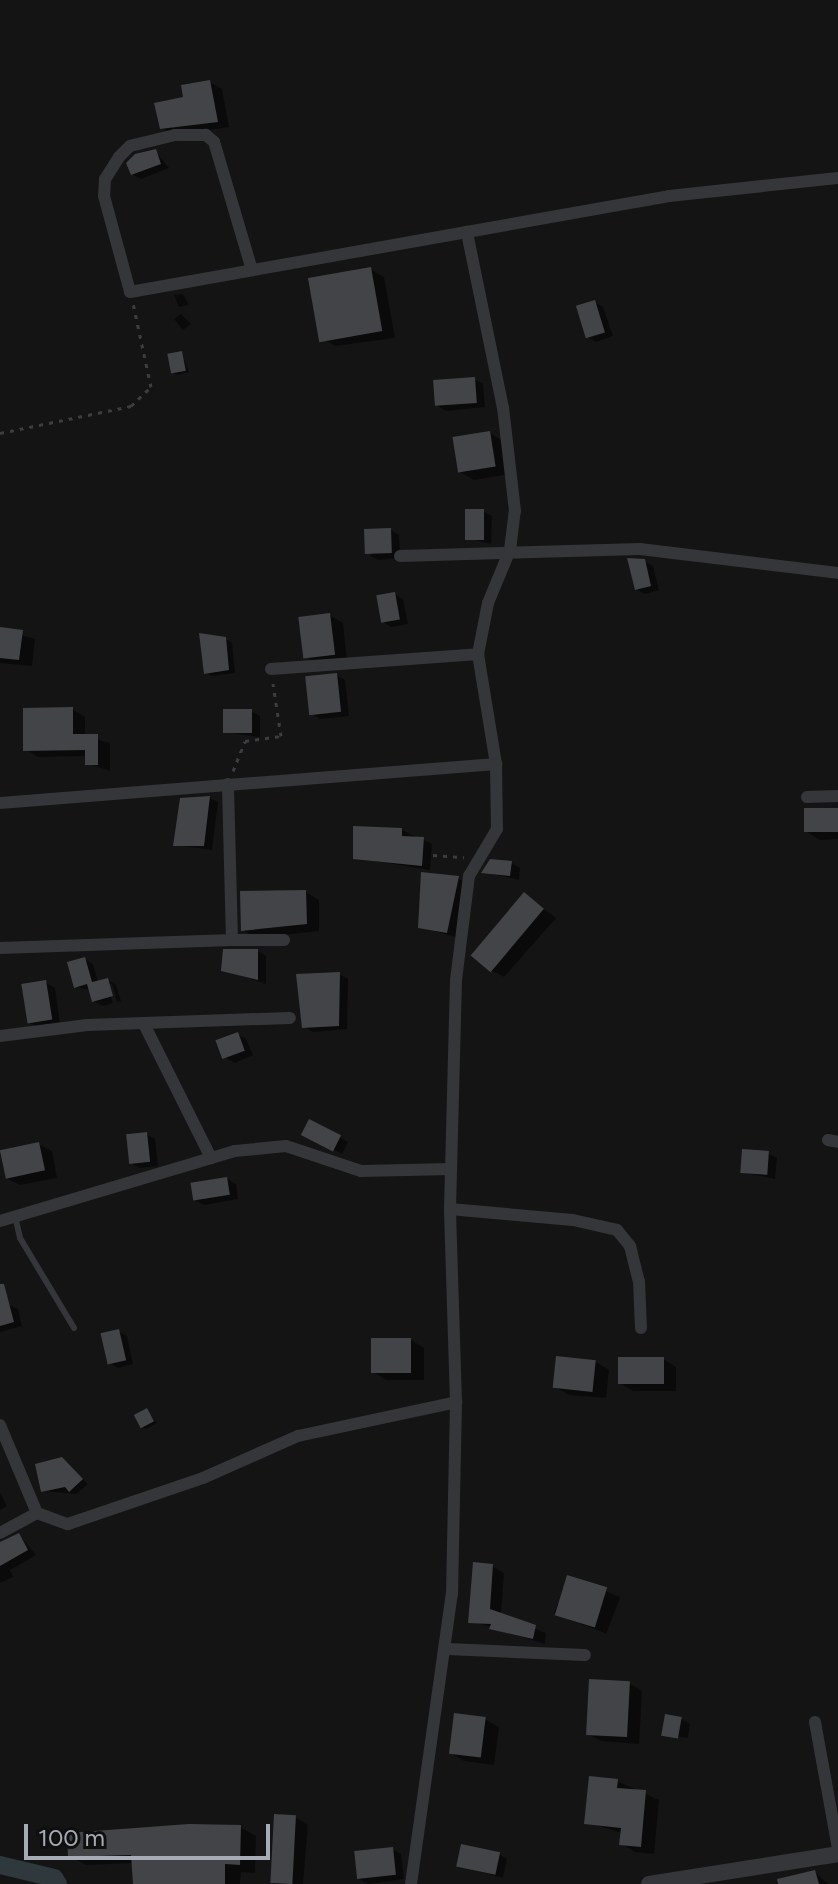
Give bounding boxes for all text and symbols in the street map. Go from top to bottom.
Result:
scale bar [28,1808,274,1858]
text: 100 m [38,1823,105,1852]

